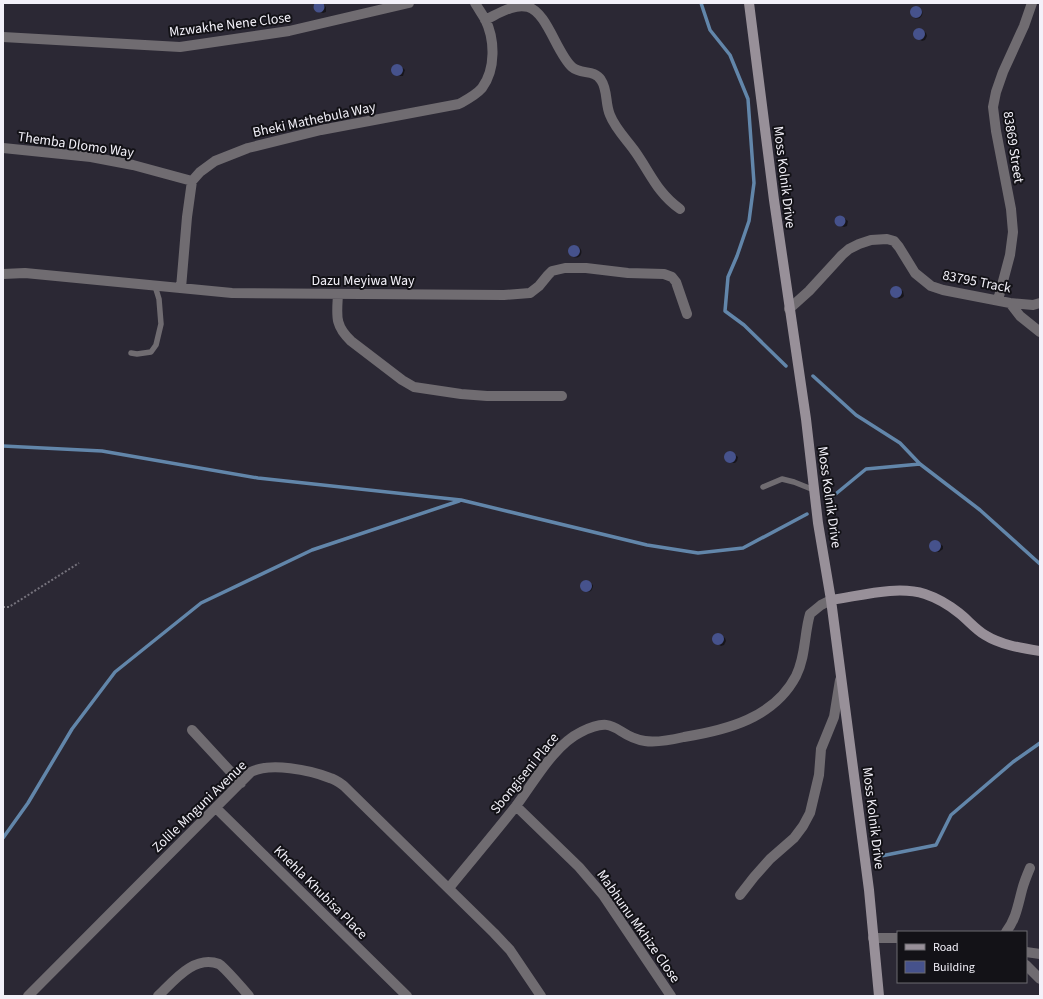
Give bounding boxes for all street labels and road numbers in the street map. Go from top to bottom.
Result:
street label: Mzwakhe Nene Close [168,8,292,42]
street label: Bheki Mathebula Way [251,97,378,143]
street label: 83869 Street [997,110,1029,185]
street label: Moss Kolnik Drive [768,125,800,229]
street label: Themba Dlomo Way [16,127,136,163]
street label: 83795 Track [941,266,1013,298]
street label: Dazu Meyiwa Way [311,271,415,291]
street label: Moss Kolnik Drive [812,445,846,549]
street label: Sbongiseni Place [486,729,564,818]
street label: Zolile Mnguni Avenue [148,756,252,857]
street label: Moss Kolnik Drive [857,766,889,870]
street label: Khehla Khubisa Place [269,841,372,944]
street label: Mabhunu Mkhize Close [592,866,685,987]

